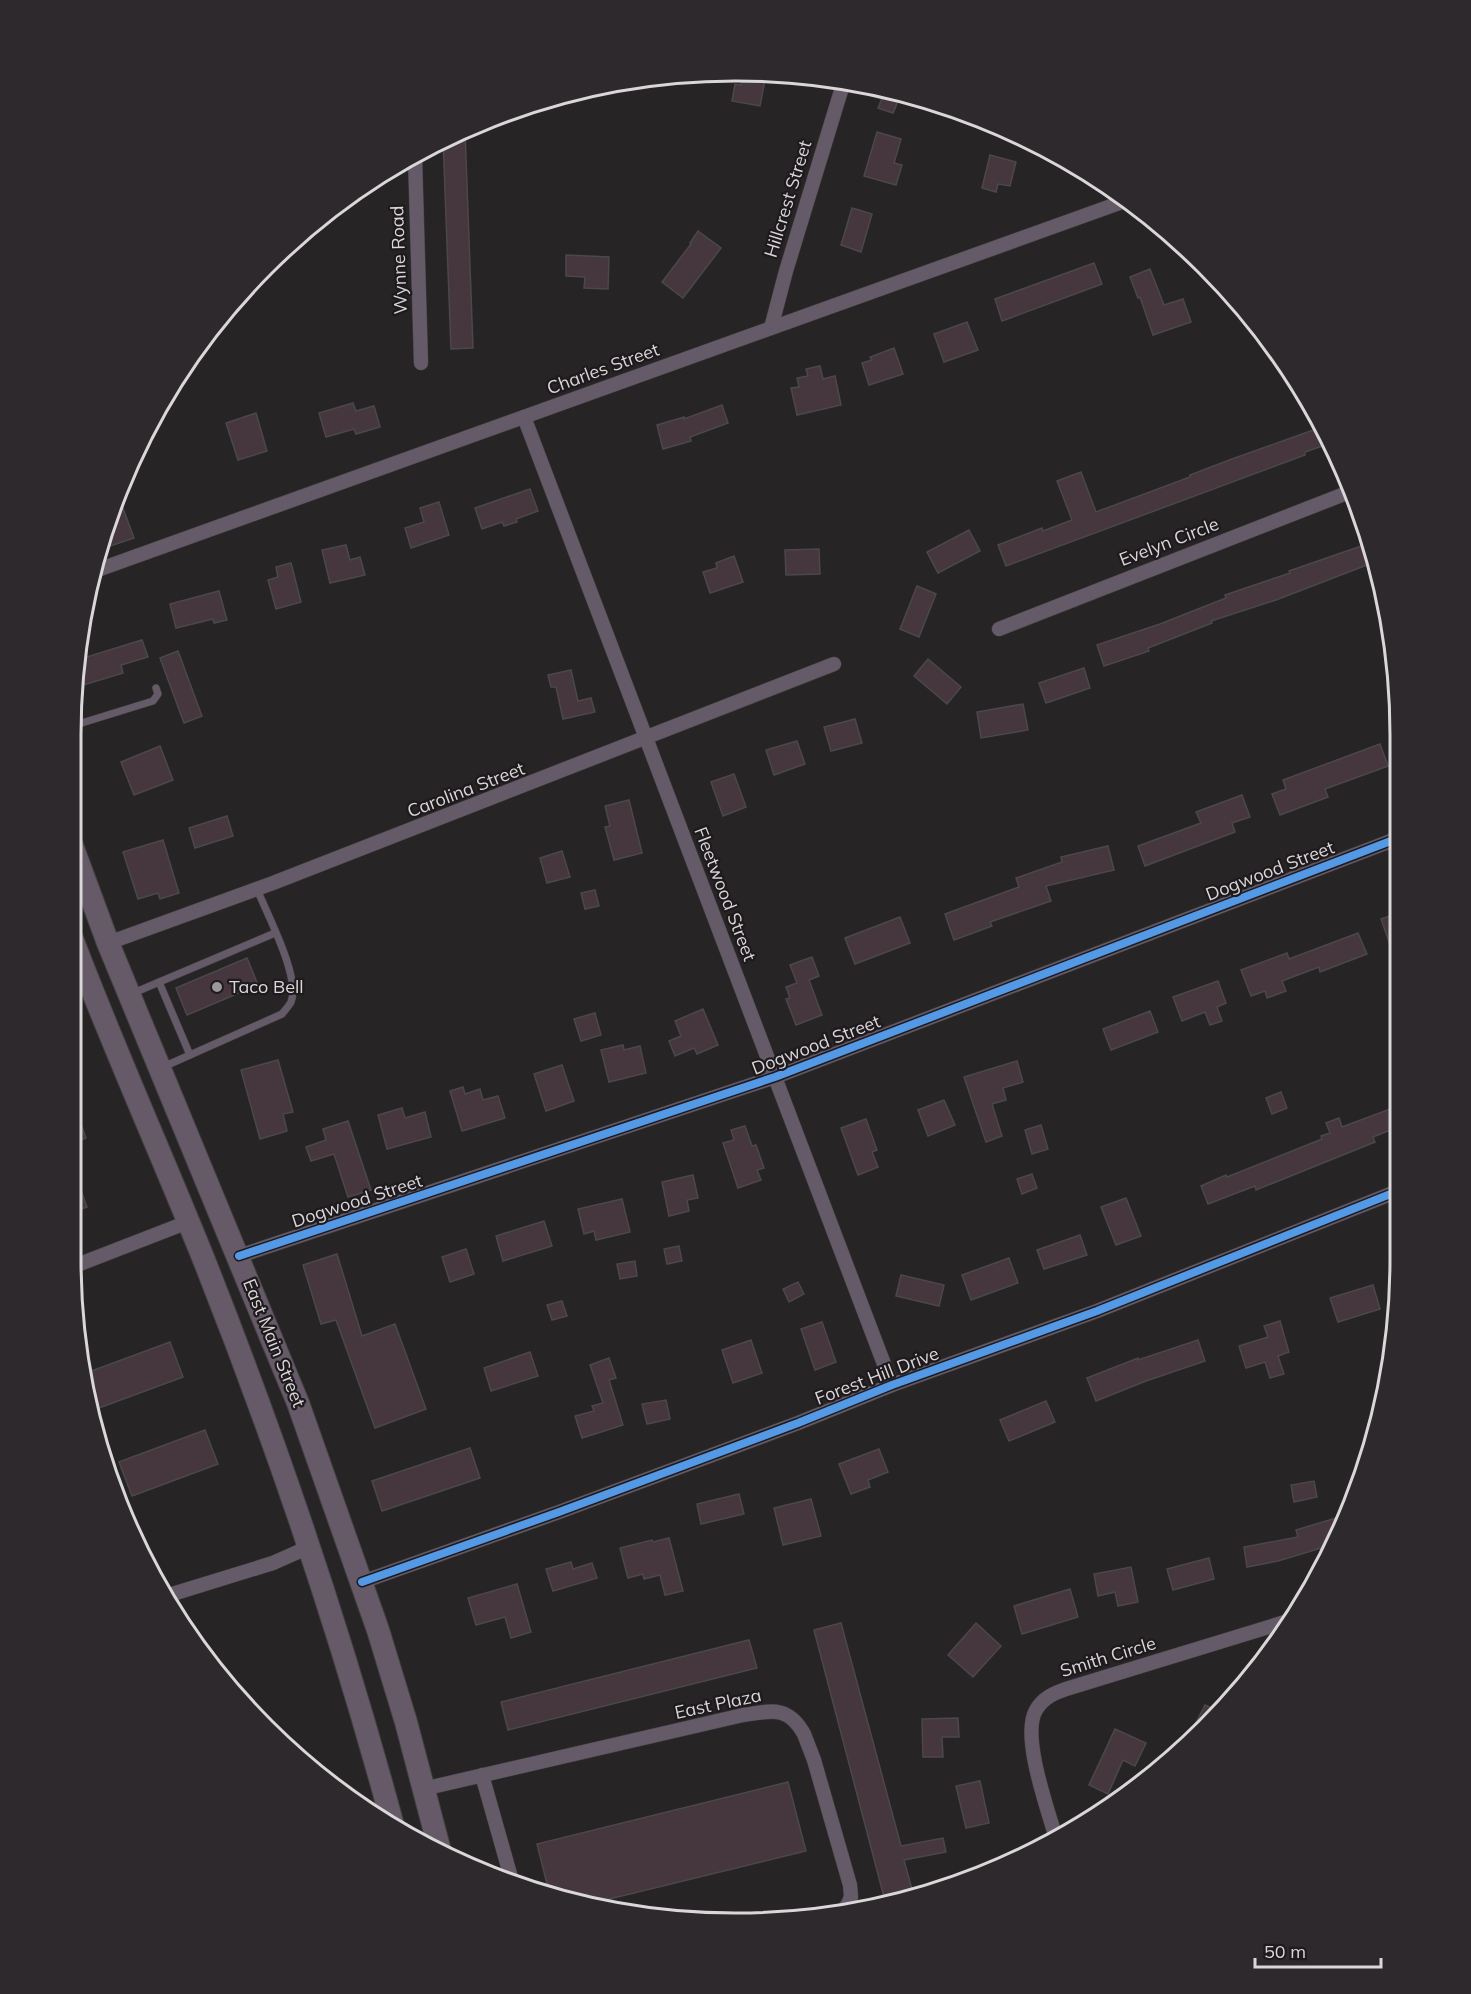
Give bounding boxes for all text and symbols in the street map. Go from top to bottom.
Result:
street label: Hillcrest Street [759,137,816,260]
street label: Wynne Road [385,205,412,315]
street label: Charles Street [544,338,662,399]
street label: Evelyn Circle [1116,512,1222,571]
street label: Carolina Street [404,757,528,822]
street label: Fleetwood Street [689,824,762,964]
street label: Dogwood Street [1202,835,1337,906]
place label: Taco Bell [229,975,304,998]
marker: Taco Bell [210,980,224,994]
street label: Dogwood Street [748,1009,883,1080]
street label: Dogwood Street [289,1169,425,1232]
street label: East Main Street [238,1275,311,1410]
street label: Forest Hill Drive [812,1341,942,1410]
street label: Smith Circle [1057,1631,1158,1682]
street label: East Plaza [672,1683,763,1724]
scale bar [1255,1931,1381,1969]
text: 50 m [1264,1940,1306,1963]

